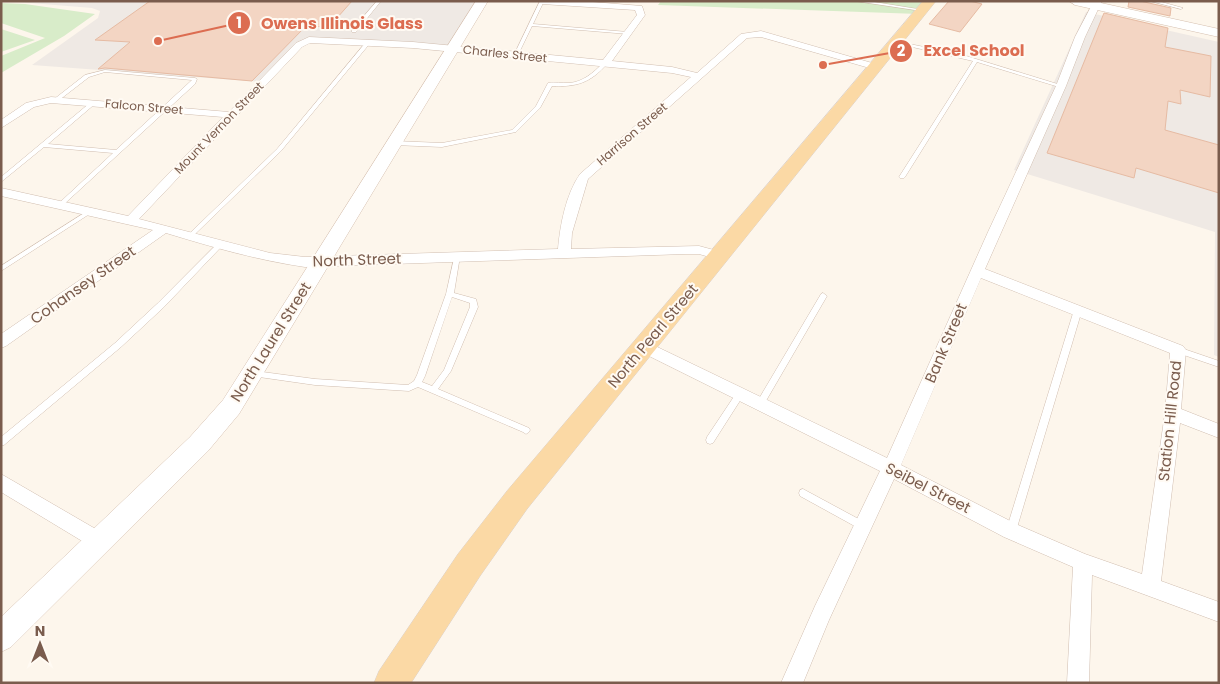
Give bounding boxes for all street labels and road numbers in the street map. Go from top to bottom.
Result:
street label: Charles Street [462,41,548,66]
street label: Mount Vernon Street [170,78,267,178]
street label: Falcon Street [104,95,184,118]
street label: Harrison Street [593,98,671,169]
street label: Cohansey Street [26,240,140,329]
street label: North Street [312,247,402,272]
street label: North Laurel Street [225,278,316,406]
street label: North Pearl Street [603,279,702,392]
street label: Bank Street [919,300,972,386]
street label: Station Hill Road [1153,360,1186,482]
street label: Seibel Street [882,457,974,518]

